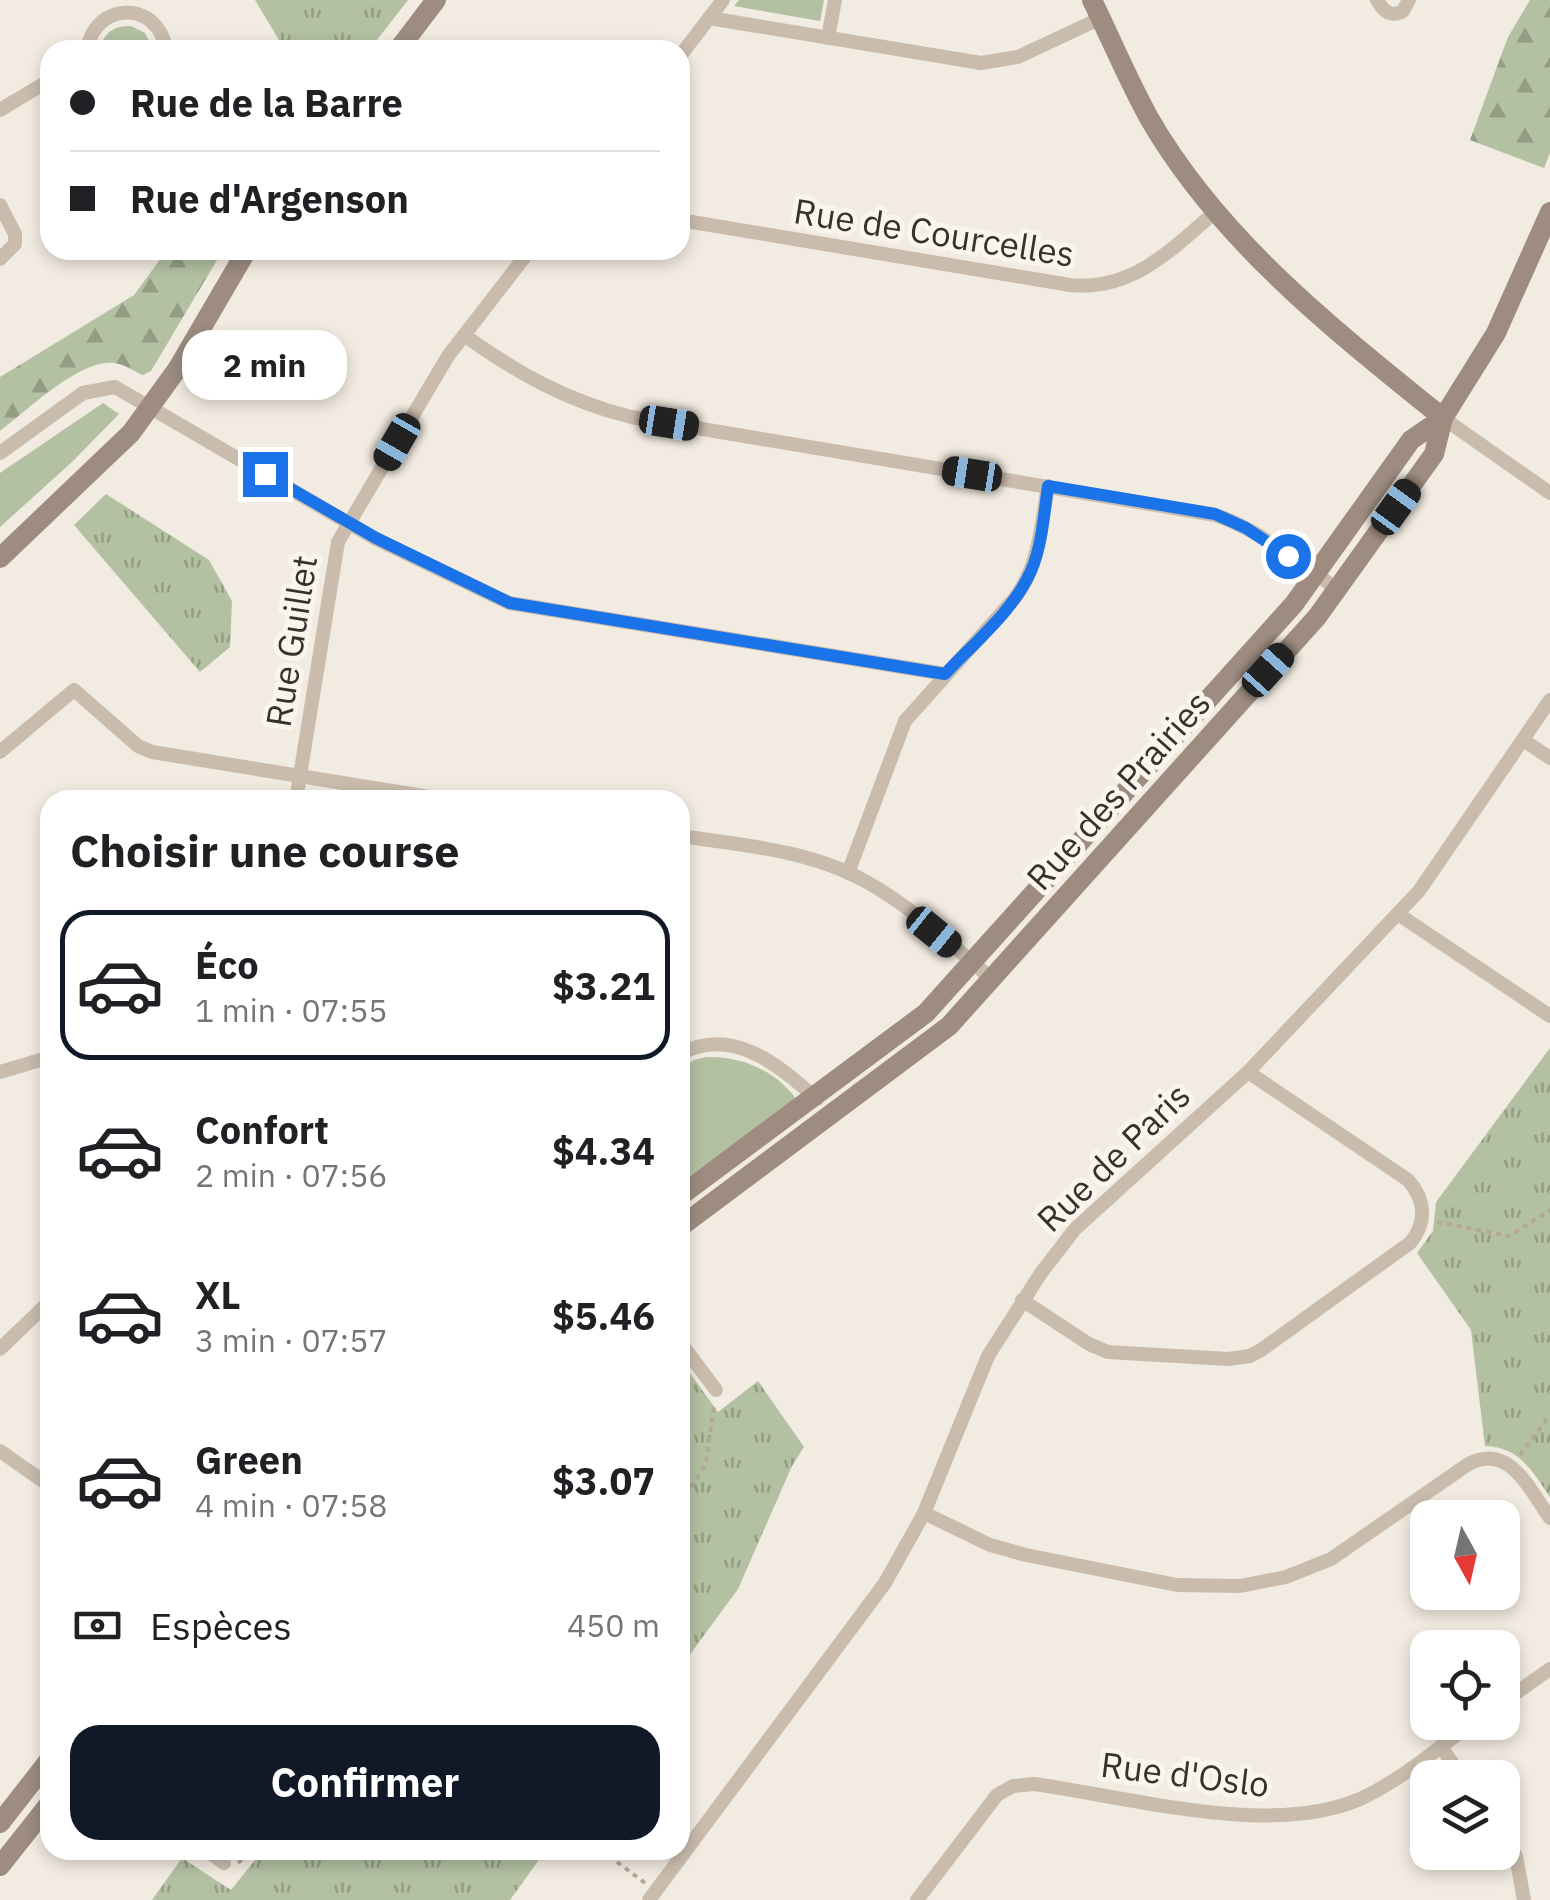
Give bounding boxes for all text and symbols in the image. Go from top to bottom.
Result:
text: Rue de la Barre [130,78,403,127]
text: Rue d'Argenson [130,174,409,223]
street label: Rue de Courcelles [791,187,1077,277]
callout: 2 min [182,329,348,399]
text: 2 min [223,344,306,386]
car [637,403,701,443]
car [369,409,425,475]
route end [243,452,288,497]
car [940,454,1004,494]
car [1366,474,1426,540]
route start [1266,534,1311,579]
street label: Rue Guillet [255,552,327,730]
car [1237,638,1299,702]
street label: Rue des Prairies [1016,680,1220,900]
text: Choisir une course [70,821,460,879]
car [901,901,967,963]
icon: car [75,940,165,1030]
text: Éco [195,940,259,989]
text: $3.21 [552,961,655,1010]
text: 1 min · 07:55 [195,989,388,1031]
street label: Rue de Paris [1027,1072,1199,1242]
icon: car [75,1105,165,1195]
text: Confort [195,1105,329,1154]
text: $4.34 [552,1126,655,1175]
text: 2 min · 07:56 [195,1154,388,1196]
icon: car [75,1270,165,1360]
text: XL [195,1270,241,1319]
text: $5.46 [552,1291,655,1340]
text: 3 min · 07:57 [195,1319,388,1361]
icon: car [75,1435,165,1525]
text: Green [195,1435,303,1484]
text: $3.07 [552,1456,655,1505]
text: 4 min · 07:58 [195,1484,388,1526]
north arrow [1410,1500,1520,1610]
map controls [1410,1500,1520,1870]
icon: cash [70,1598,125,1653]
text: Espèces [150,1601,292,1650]
text: 450 m [567,1604,660,1646]
button: locate [1410,1630,1520,1740]
button: Confirmer [70,1725,660,1840]
street label: Rue d'Oslo [1098,1741,1272,1807]
button: layers [1410,1760,1520,1870]

